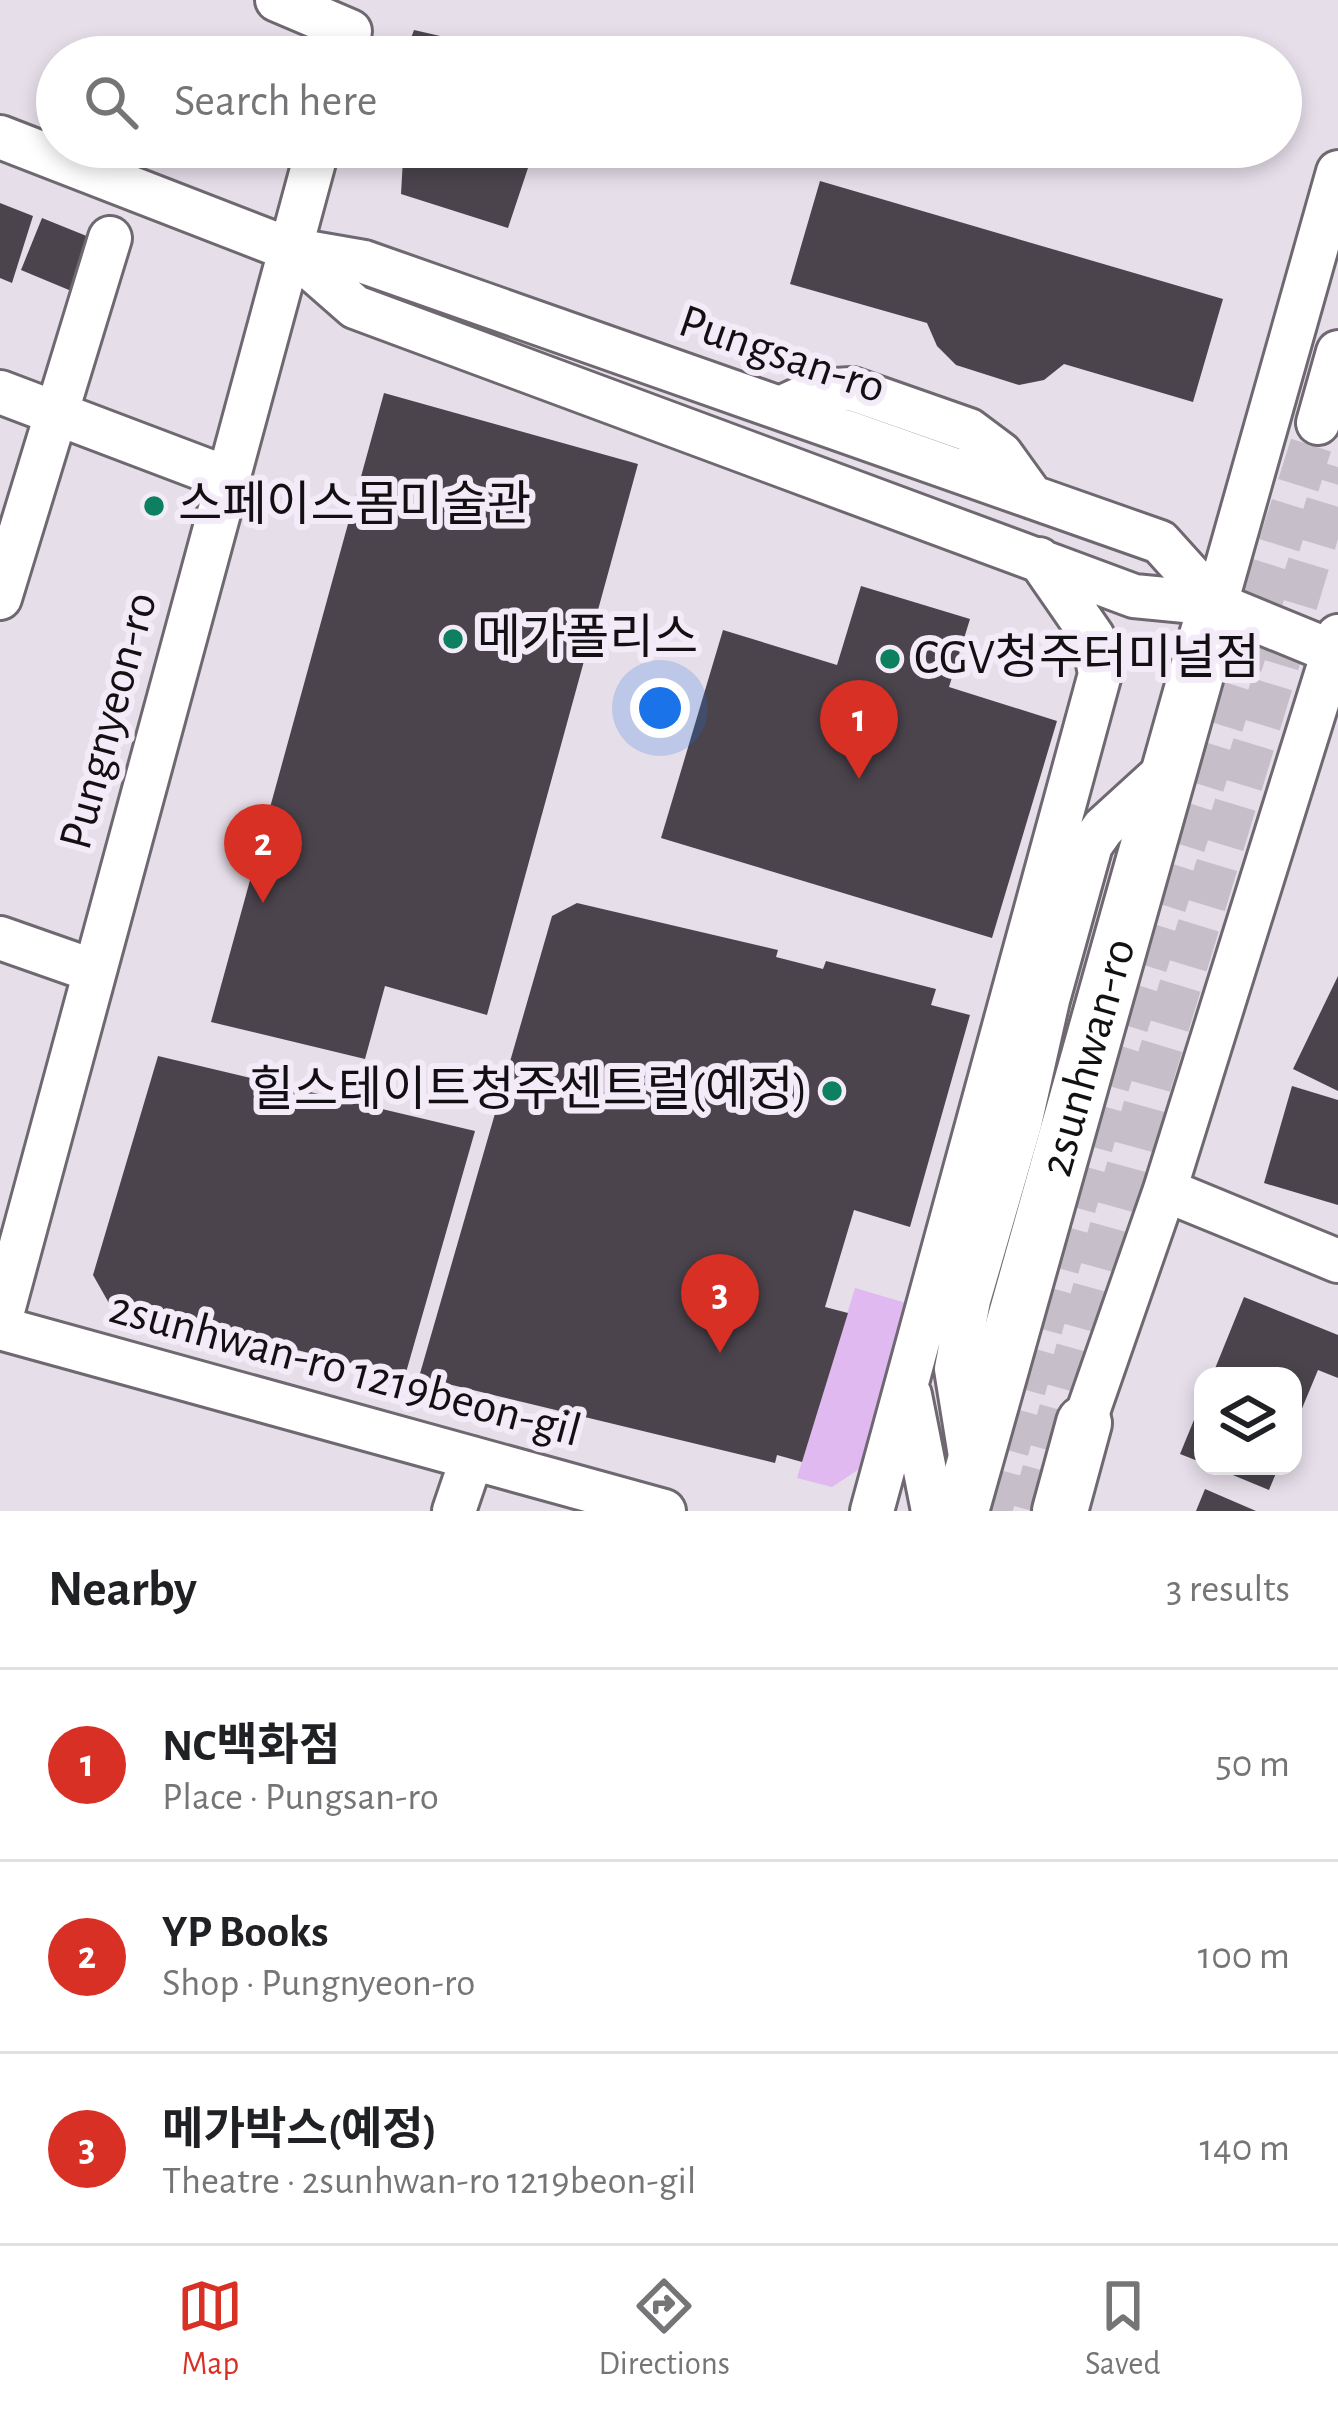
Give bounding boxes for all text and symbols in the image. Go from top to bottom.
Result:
search box [36,36,1302,168]
icon: search [78,69,144,135]
text: Search here [174,79,377,124]
street label: Pungsan-ro [673,297,891,413]
place label: 스페이스몸미술관 [178,480,531,530]
marker: 스페이스몸미술관 [141,493,167,519]
street label: Pungnyeon-ro [52,587,166,855]
place label: 메가폴리스 [477,613,698,663]
marker: 메가폴리스 [440,626,466,652]
place label: CGV청주터미널점 [914,633,1260,683]
marker: CGV청주터미널점 [877,646,903,672]
your location [630,678,690,738]
pin: 1 [820,680,898,779]
pin: 2 [224,804,302,903]
street label: 2sunhwan-ro [1032,933,1145,1182]
place label: 힐스테이트청주센트럴(예정) [250,1064,808,1115]
marker: 힐스테이트청주센트럴(예정) [819,1078,845,1104]
pin: 3 [681,1254,759,1353]
street label: 2sunhwan-ro 1219beon-gil [104,1284,586,1456]
map controls [1194,1367,1302,1475]
button: layers [1194,1367,1302,1475]
text: Nearby [48,1564,197,1615]
text: 3 results [1166,1570,1290,1609]
text: NC백화점 [162,1724,340,1769]
text: 1 [80,1745,94,1784]
text: 50 m [1215,1745,1290,1784]
text: Place · Pungsan-ro [162,1778,439,1817]
text: YP Books [162,1910,329,1955]
text: 2 [78,1937,96,1976]
text: 100 m [1198,1937,1290,1976]
text: Shop · Pungnyeon-ro [162,1964,475,2003]
text: 메가박스(예정) [162,2108,437,2153]
text: 3 [79,2129,95,2168]
text: 140 m [1200,2129,1290,2168]
text: Theatre · 2sunhwan-ro 1219beon-gil [162,2162,697,2201]
tab: Map [177,2273,243,2385]
tab: Directions [598,2273,730,2385]
tab: Saved [1085,2273,1160,2385]

